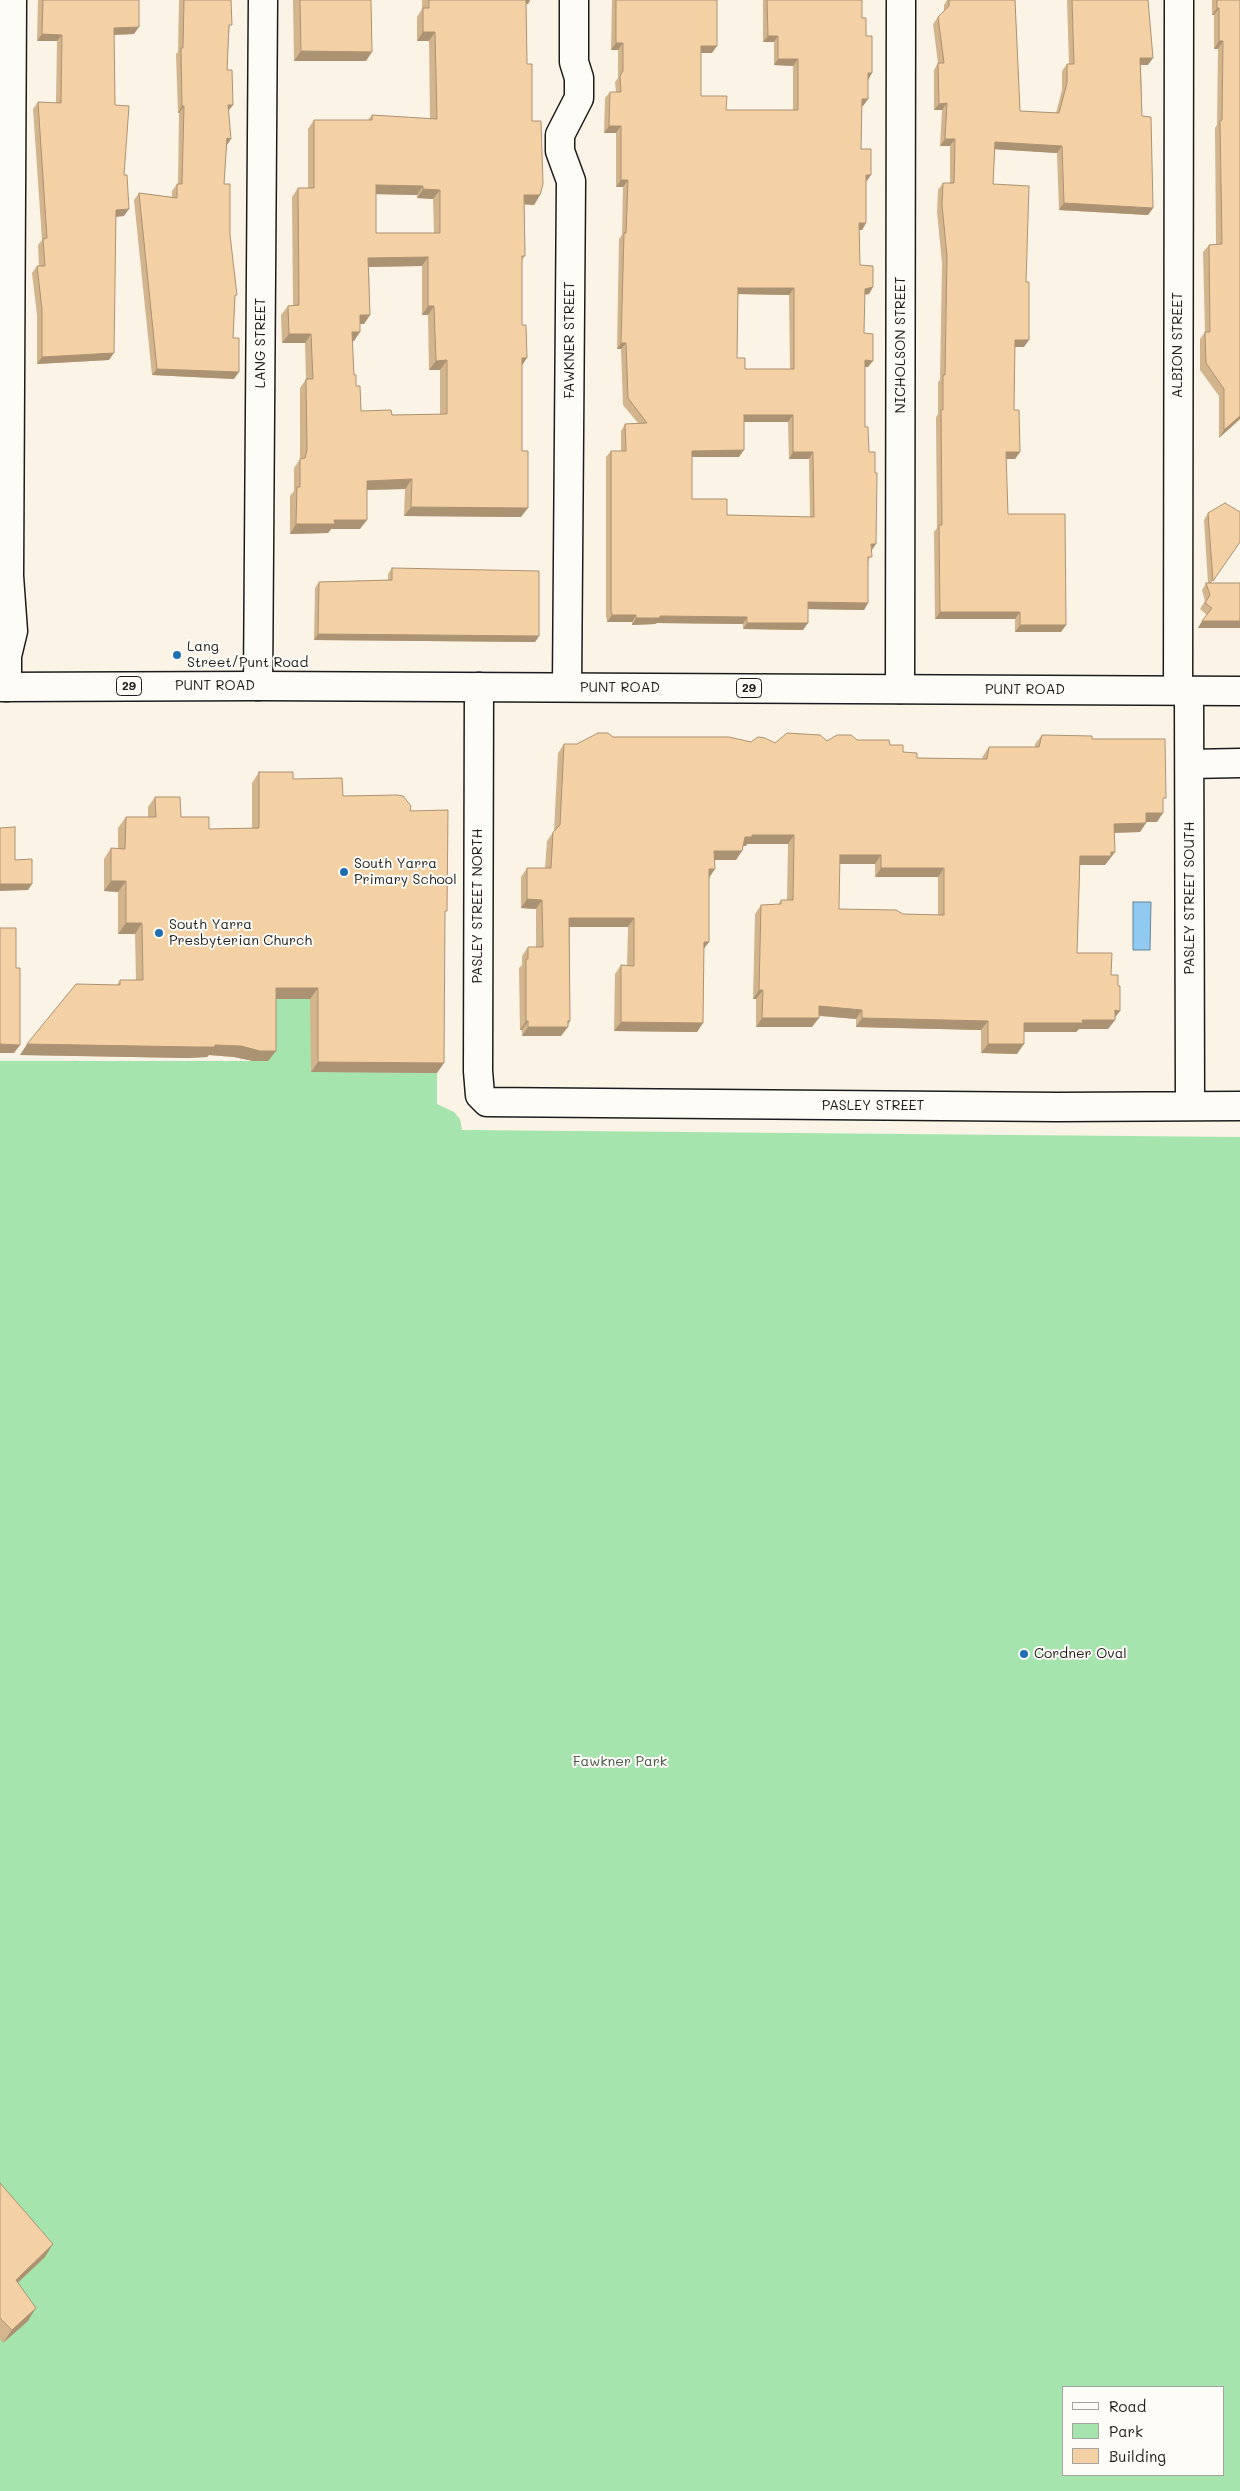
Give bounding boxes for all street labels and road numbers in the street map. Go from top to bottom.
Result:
street label: NICHOLSON STREET [893,276,909,414]
street label: FAWKNER STREET [562,281,578,399]
street label: ALBION STREET [1170,292,1186,398]
street label: LANG STREET [253,298,269,388]
road number: 29 [116,676,142,696]
street label: PUNT ROAD [175,678,255,694]
road number: 29 [736,678,762,698]
street label: PUNT ROAD [580,680,660,696]
street label: PUNT ROAD [985,682,1065,698]
street label: PASLEY STREET SOUTH [1182,821,1198,975]
street label: PASLEY STREET NORTH [470,828,486,984]
street label: PASLEY STREET [822,1098,924,1114]

